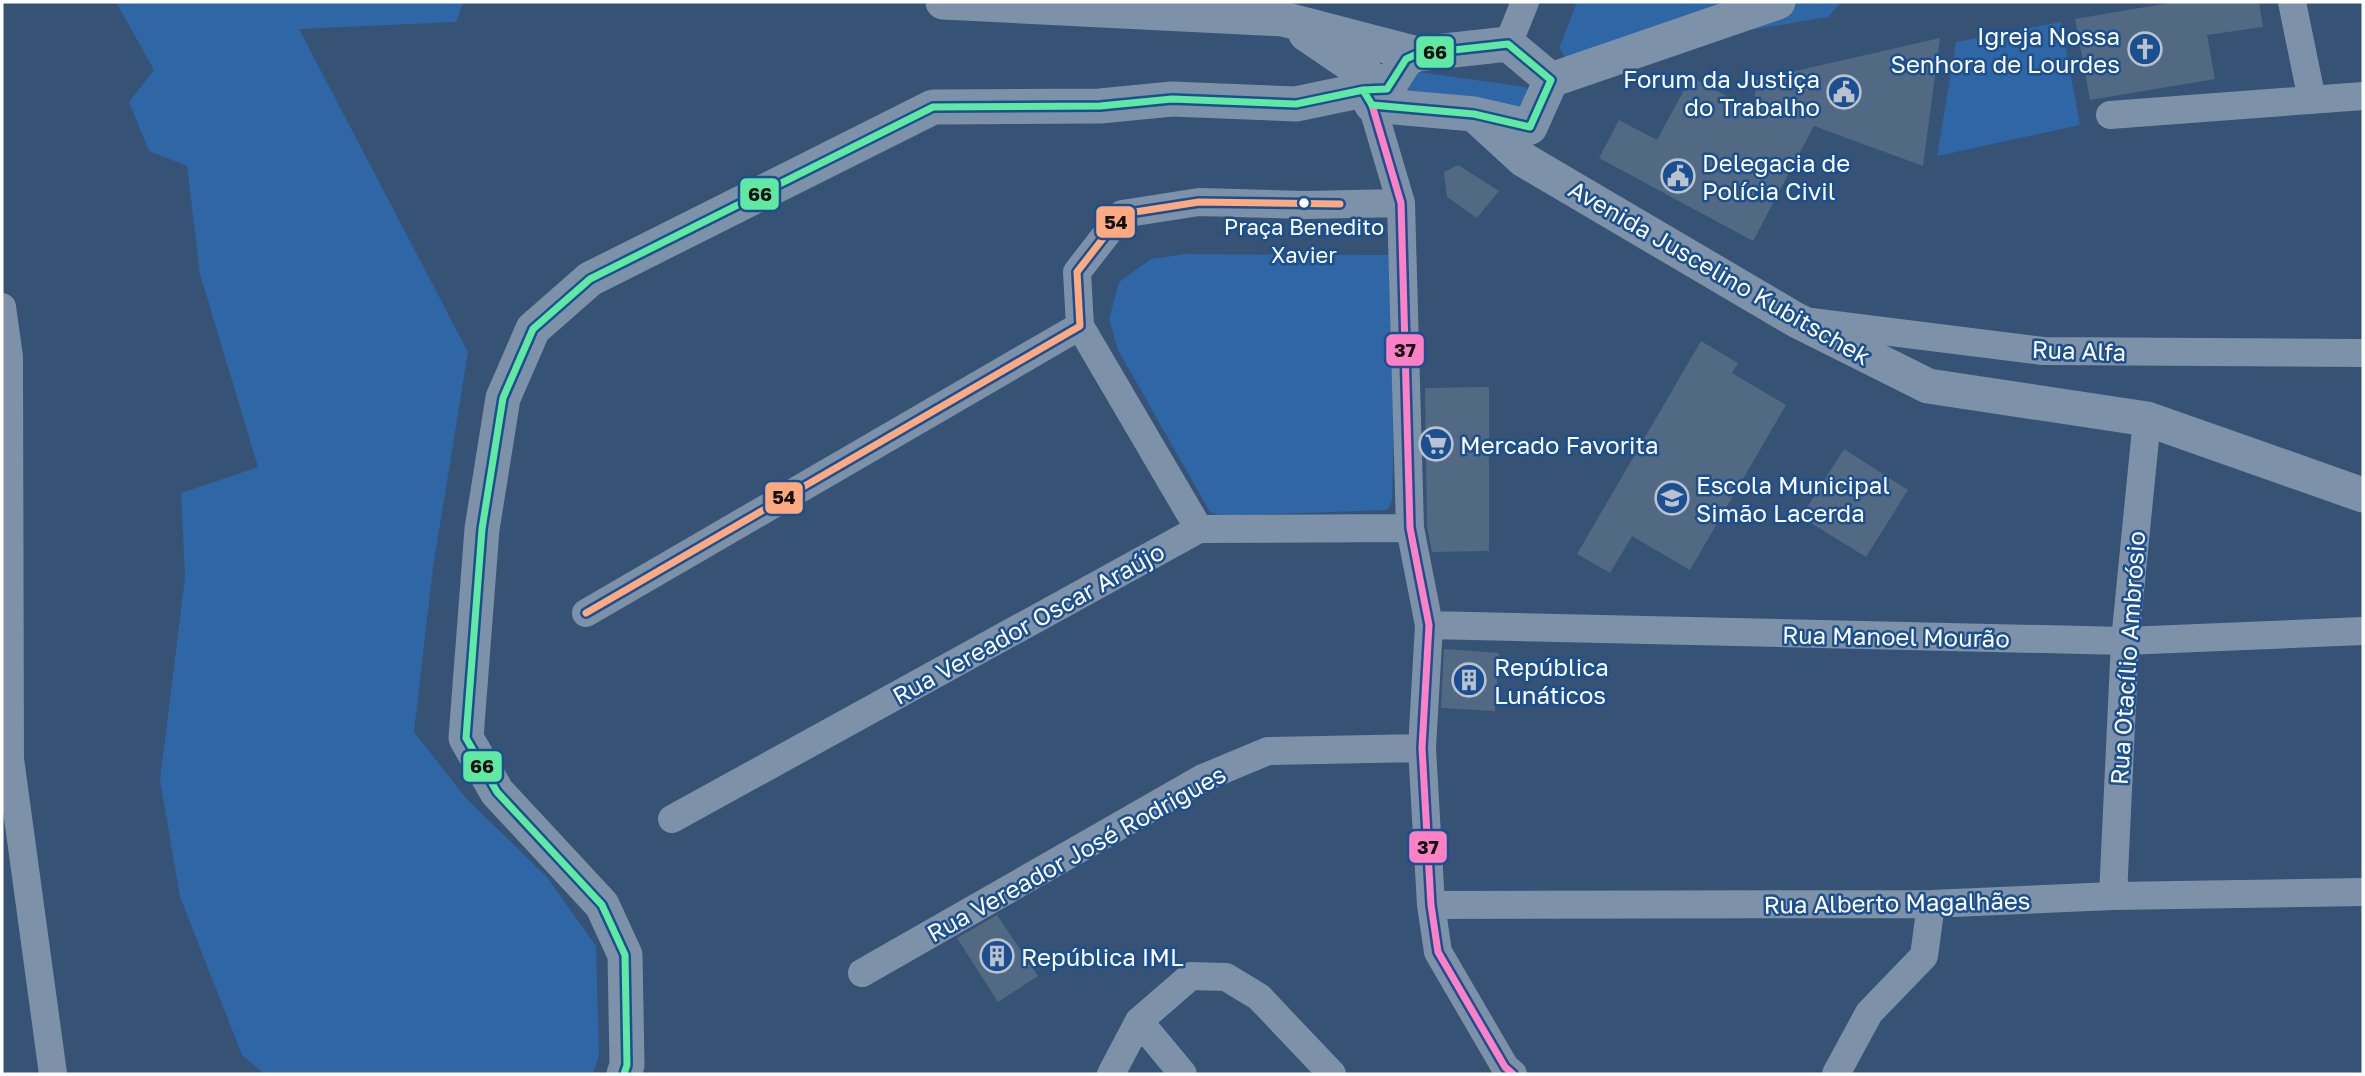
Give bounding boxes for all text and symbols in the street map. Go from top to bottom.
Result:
place label: Igreja Nossa Senhora de Lourdes [1891,21,2120,78]
church icon: Igreja Nossa Senhora de Lourdes [2126,30,2164,68]
line badge: 66 [1415,35,1455,69]
text: 66 [1423,40,1447,63]
place label: Forum da Justiça do Trabalho [1623,64,1820,121]
public building icon: Forum da Justiça do Trabalho [1825,73,1863,111]
place label: Delegacia de Polícia Civil [1702,148,1850,205]
public building icon: Delegacia de Polícia Civil [1659,157,1697,195]
street label: Avenida Juscelino Kubitschek [1564,174,1876,370]
line badge: 66 [739,177,780,211]
text: 66 [748,182,772,205]
marker: Praça Benedito Xavier [1297,196,1311,210]
line badge: 54 [1095,205,1136,239]
text: 54 [1104,210,1128,233]
place label: Praça Benedito Xavier [1224,213,1384,268]
line badge: 37 [1385,333,1425,367]
street label: Rua Alfa [2031,334,2127,366]
text: 37 [1394,338,1416,361]
supermarket icon: Mercado Favorita [1417,425,1455,463]
place label: Mercado Favorita [1460,430,1659,459]
place label: Escola Municipal Simão Lacerda [1696,470,1890,527]
school or university icon: Escola Municipal Simão Lacerda [1653,479,1691,517]
line badge: 54 [764,481,804,515]
text: 54 [772,485,796,508]
street label: Rua Otacílio Ambrósio [2104,530,2150,786]
street label: Rua Vereador Oscar Araújo [887,536,1169,710]
street label: Rua Manoel Mourão [1782,620,2010,652]
place label: República Lunáticos [1494,652,1609,709]
building icon: República Lunáticos [1450,661,1488,699]
line badge: 66 [462,750,503,783]
text: 66 [470,754,494,777]
street label: Rua Vereador José Rodrigues [922,759,1230,947]
line badge: 37 [1408,830,1448,864]
text: 37 [1417,835,1439,858]
street label: Rua Alberto Magalhães [1763,885,2031,919]
building icon: República IML [978,937,1016,975]
place label: República IML [1021,942,1184,971]

